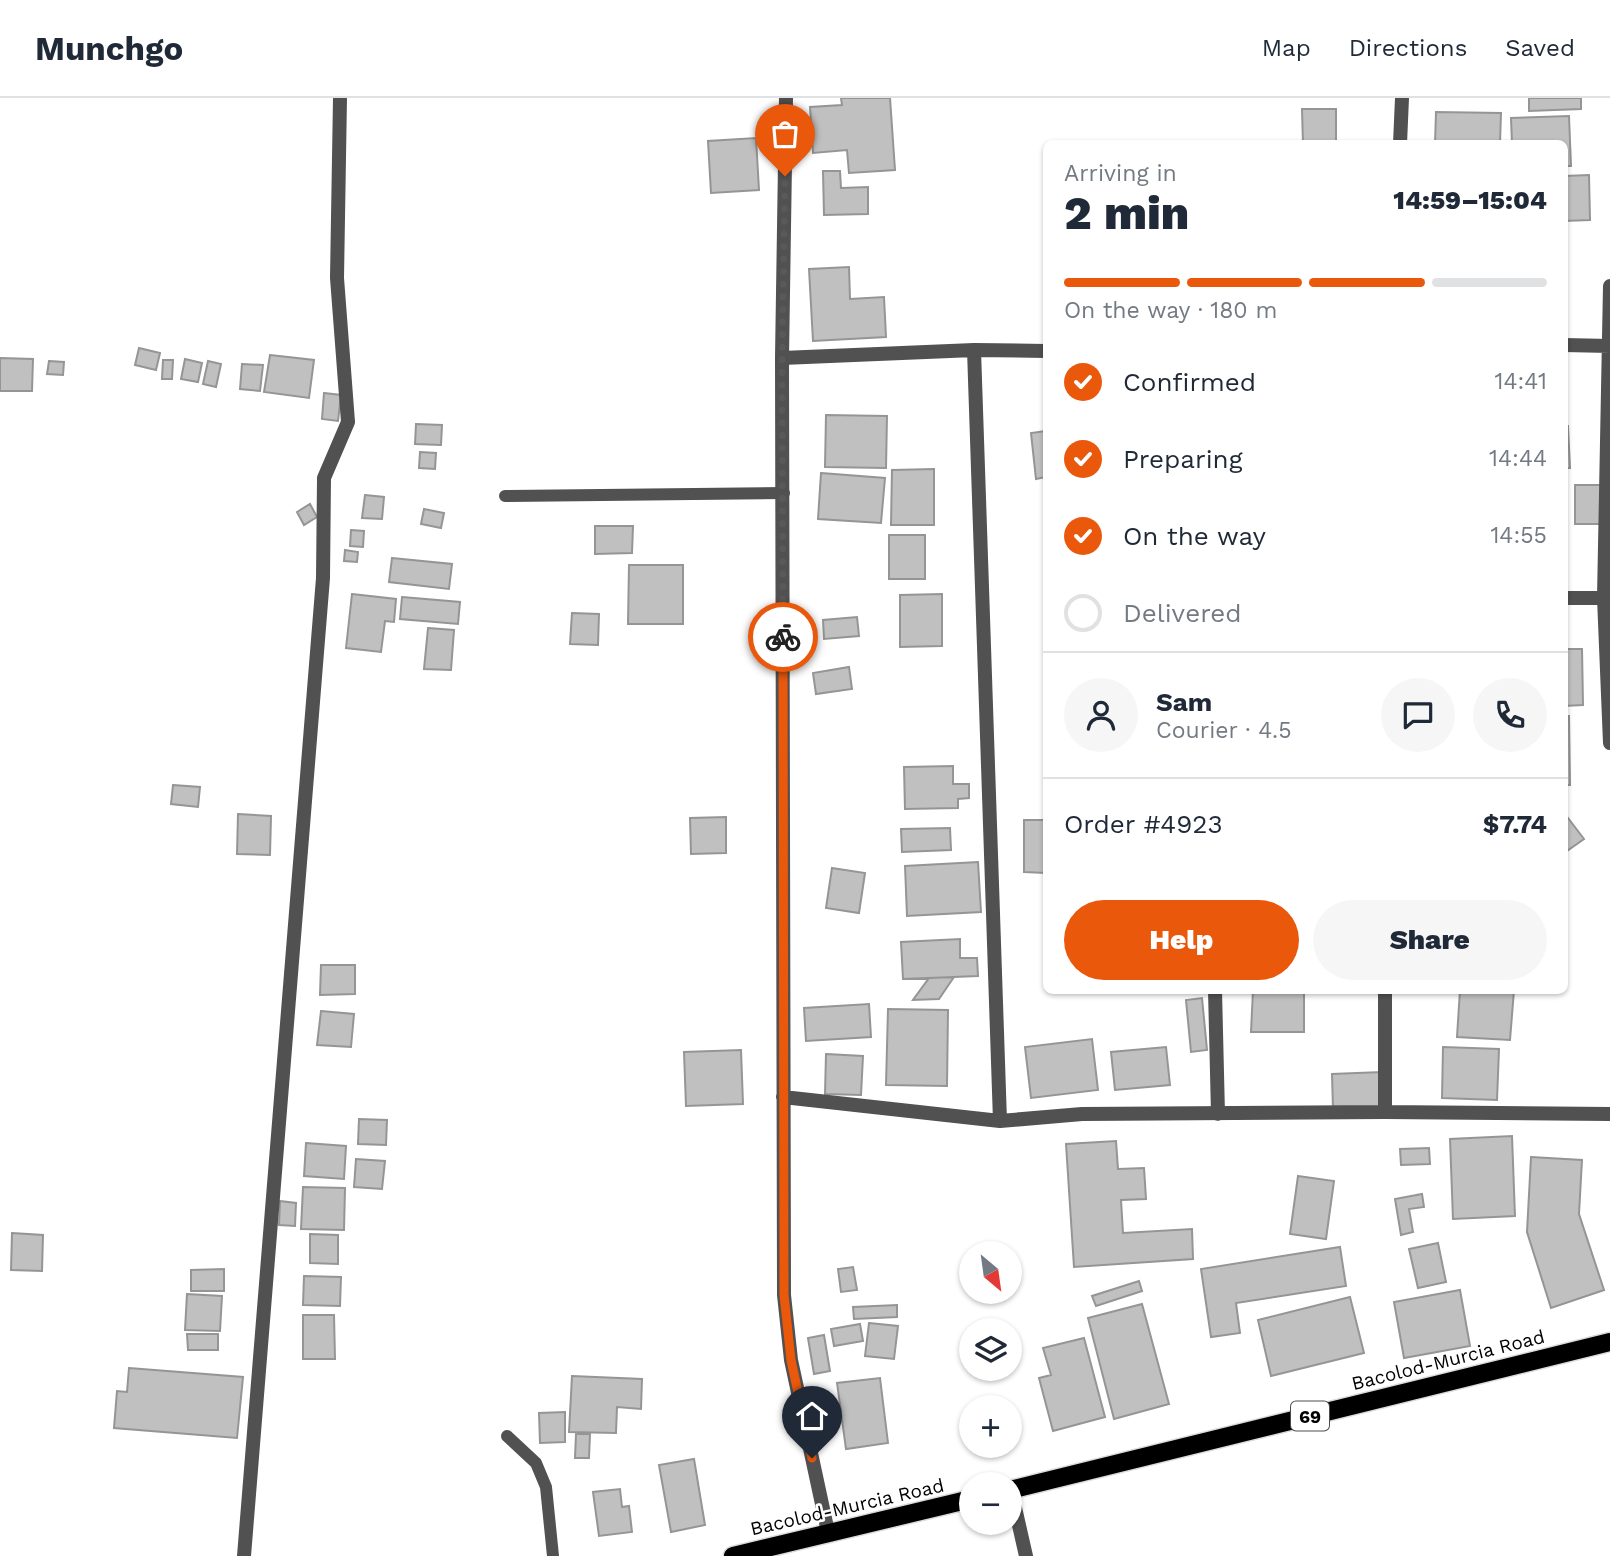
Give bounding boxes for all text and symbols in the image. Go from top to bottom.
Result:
text: Munchgo [35,29,183,68]
text: Map [1262,34,1311,62]
text: Directions [1349,34,1467,62]
text: Saved [1505,34,1575,62]
pin [755,104,815,176]
icon: bag [766,115,804,153]
text: Arriving in [1064,160,1177,187]
text: 14:59–15:04 [1393,185,1547,215]
text: 2 min [1064,186,1189,240]
text: On the way · 180 m [1064,297,1277,324]
icon: check [1064,363,1102,401]
text: Confirmed [1123,367,1256,397]
text: 14:41 [1495,368,1547,395]
icon: check [1064,440,1102,478]
text: Preparing [1123,444,1243,474]
text: 14:44 [1489,445,1547,472]
icon: check [1064,517,1102,555]
text: On the way [1123,521,1266,551]
text: 14:55 [1490,522,1547,549]
text: Delivered [1123,598,1242,628]
courier [748,602,818,672]
icon: bike [764,618,802,656]
button: person [1064,678,1138,752]
button: chat [1381,678,1455,752]
button: phone [1473,678,1547,752]
text: Sam [1156,687,1212,717]
text: Courier · 4.5 [1156,717,1292,744]
text: Order #4923 [1064,809,1223,839]
text: $7.74 [1483,809,1547,839]
button: Help [1064,900,1299,980]
button: Share [1313,900,1547,980]
north arrow [959,1241,1022,1304]
map controls [959,1241,1022,1535]
button: layers [959,1318,1022,1381]
street label: Bacolod-Murcia Road [1349,1325,1547,1395]
pin [782,1386,842,1458]
button: + [959,1395,1022,1458]
icon: home [793,1397,831,1435]
road number: 69 [1291,1401,1329,1430]
button: − [959,1472,1022,1535]
street label: Bacolod-Murcia Road [748,1474,946,1540]

